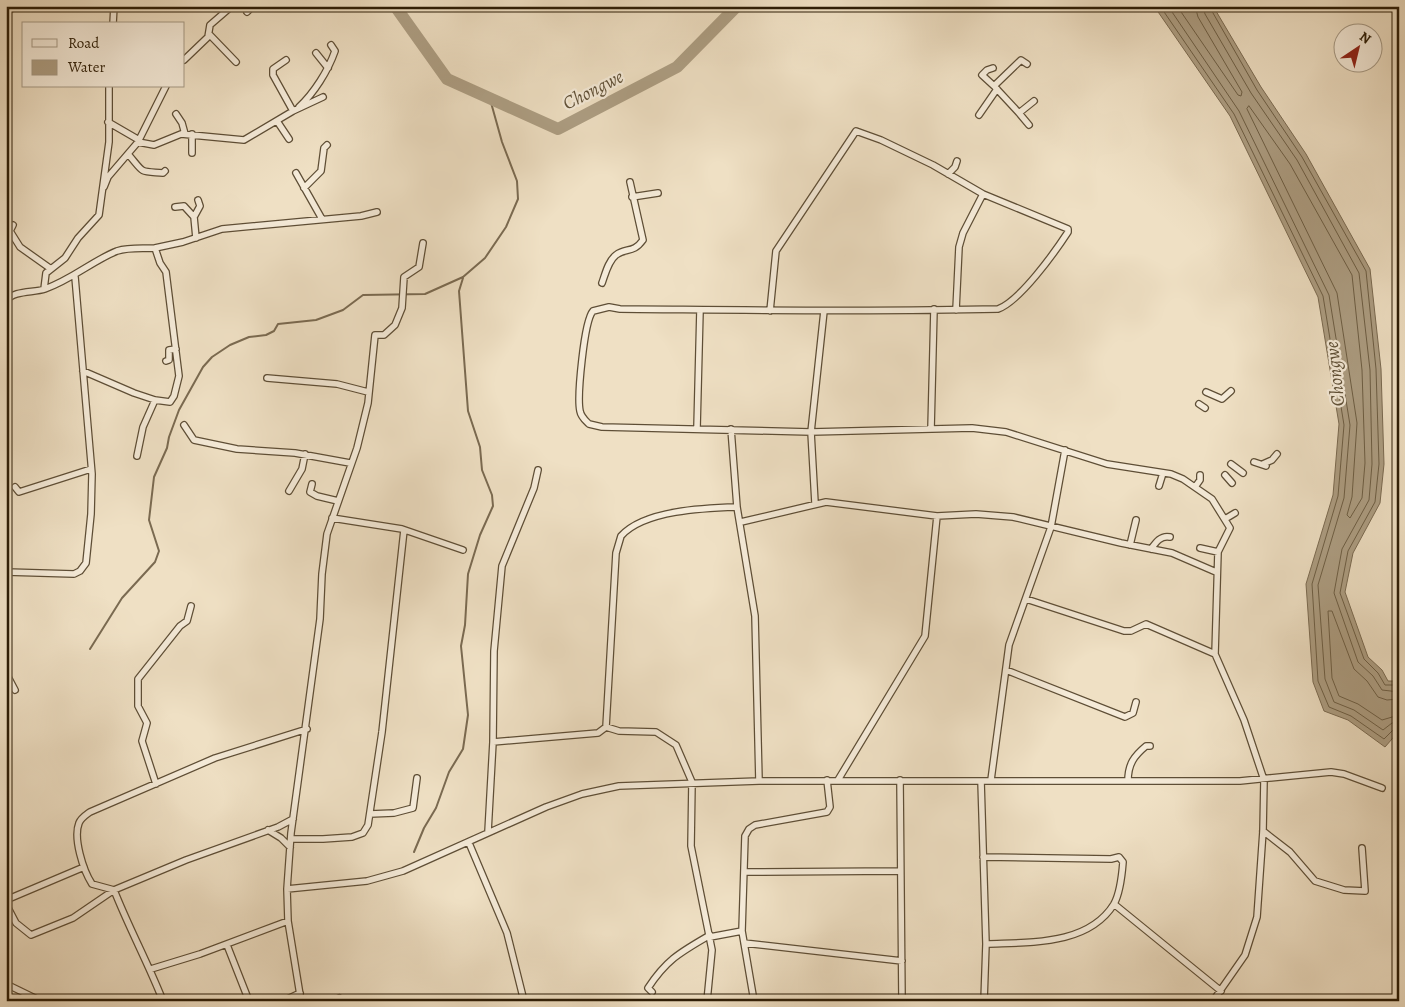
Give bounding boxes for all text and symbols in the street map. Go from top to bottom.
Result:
legend [22,22,185,88]
north arrow [1332,22,1382,72]
text: N [1356,27,1375,48]
text: Road [68,33,100,53]
text: Water [67,57,105,77]
water label: Chongwe [558,64,628,116]
water label: Chongwe [1319,340,1351,408]

